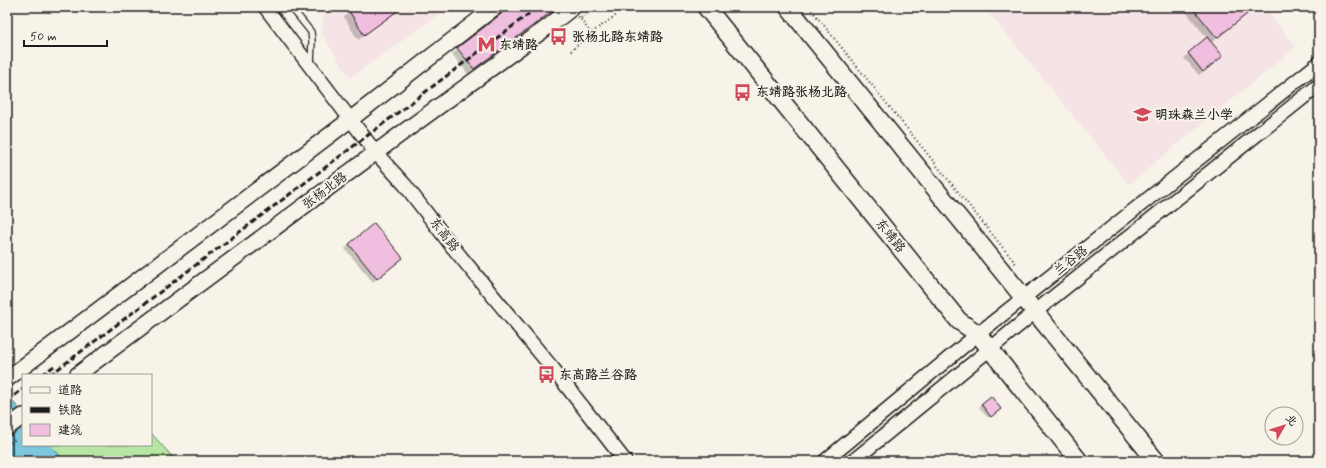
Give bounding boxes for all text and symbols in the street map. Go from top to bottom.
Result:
scale bar [24,22,107,48]
bus stop icon: 张杨北路东靖路 [549,27,569,47]
text: 50 m [30,29,57,45]
place label: 张杨北路东靖路 [572,29,663,46]
metro station icon: 东靖路 [476,35,496,55]
place label: 东靖路 [499,37,538,54]
bus stop icon: 东靖路张杨北路 [733,82,753,102]
place label: 东靖路张杨北路 [756,84,847,101]
school or university icon: 明珠森兰小学 [1132,105,1152,125]
place label: 明珠森兰小学 [1155,107,1233,124]
street label: 张杨北路 [299,169,351,213]
street label: 东高路 [425,214,463,256]
street label: 东靖路 [871,215,909,257]
street label: 兰谷路 [1050,242,1092,280]
bus stop icon: 东高路兰谷路 [536,365,556,385]
place label: 东高路兰谷路 [559,367,637,384]
legend [22,374,152,446]
text: 道路 [58,383,82,399]
text: 铁路 [58,403,82,419]
north arrow [1264,406,1304,446]
text: 北 [1282,412,1300,429]
text: 建筑 [58,423,82,439]

